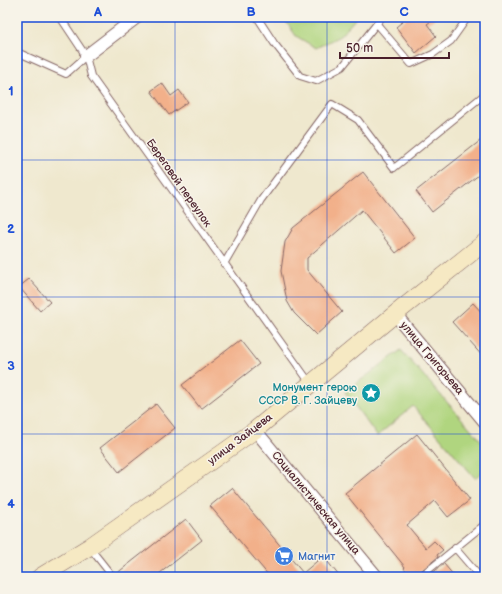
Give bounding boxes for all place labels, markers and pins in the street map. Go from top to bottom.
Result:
place label: Монумент герою СССР В. Г. Зайцеву [259,381,357,407]
place icon: Монумент герою СССР В. Г. Зайцеву [360,382,382,404]
supermarket icon: Магнит [273,545,295,567]
place label: Магнит [298,550,335,563]

